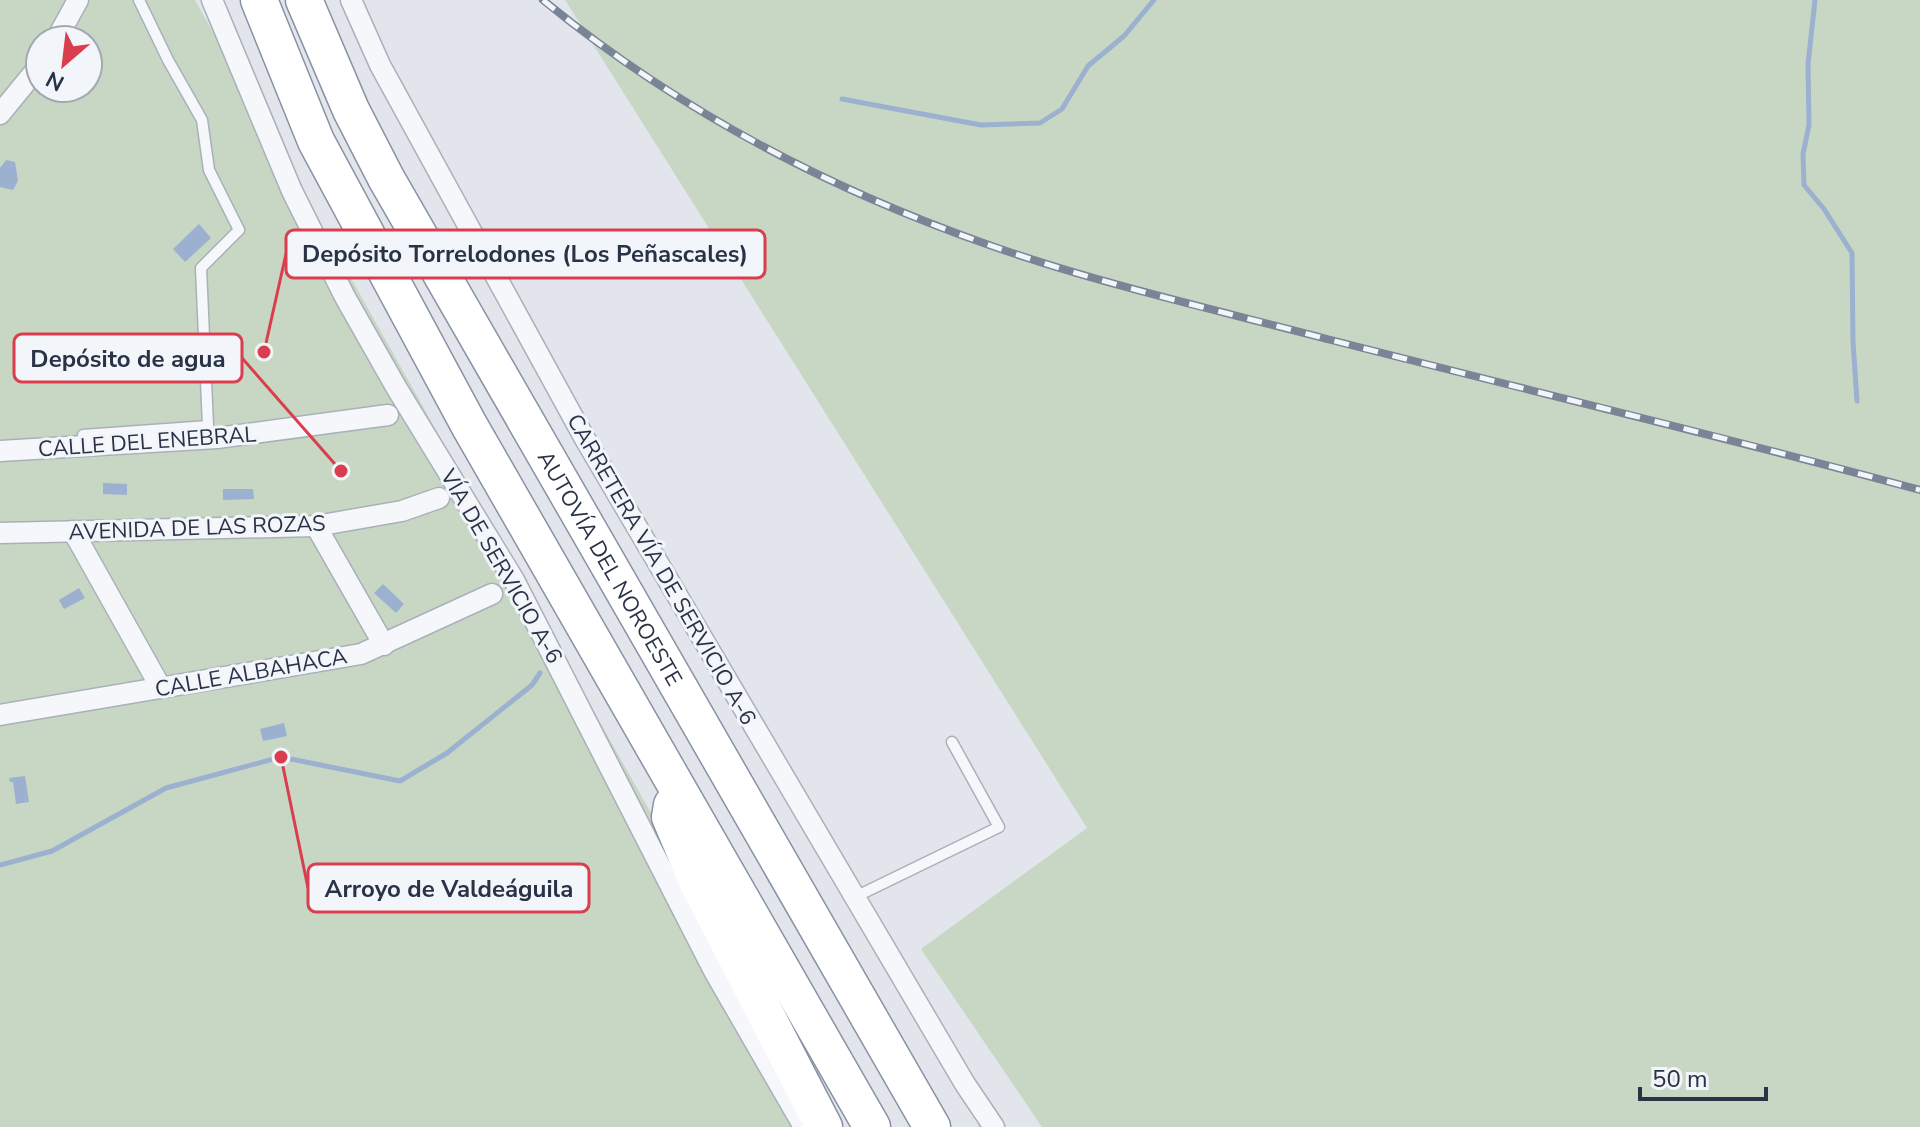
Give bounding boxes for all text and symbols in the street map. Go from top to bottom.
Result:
north arrow [24,24,104,104]
text: N [41,64,69,98]
callout: Depósito Torrelodones (Los Peñascales) [286,230,765,278]
text: Depósito Torrelodones (Los Peñascales) [302,238,748,270]
callout: Depósito de agua [14,334,242,382]
text: Depósito de agua [30,343,226,375]
street label: CARRETERA VÍA DE SERVICIO A-6 [559,408,763,731]
street label: CALLE DEL ENEBRAL [37,419,257,465]
street label: AUTOVÍA DEL NOROESTE [530,445,689,691]
street label: VÍA DE SERVICIO A-6 [433,463,569,669]
street label: AVENIDA DE LAS ROZAS [68,509,326,547]
street label: CALLE ALBAHACA [153,641,350,705]
callout: Arroyo de Valdeáguila [308,864,589,912]
text: Arroyo de Valdeáguila [325,873,573,905]
scale bar [1640,1051,1766,1101]
text: 50 m [1652,1063,1708,1095]

